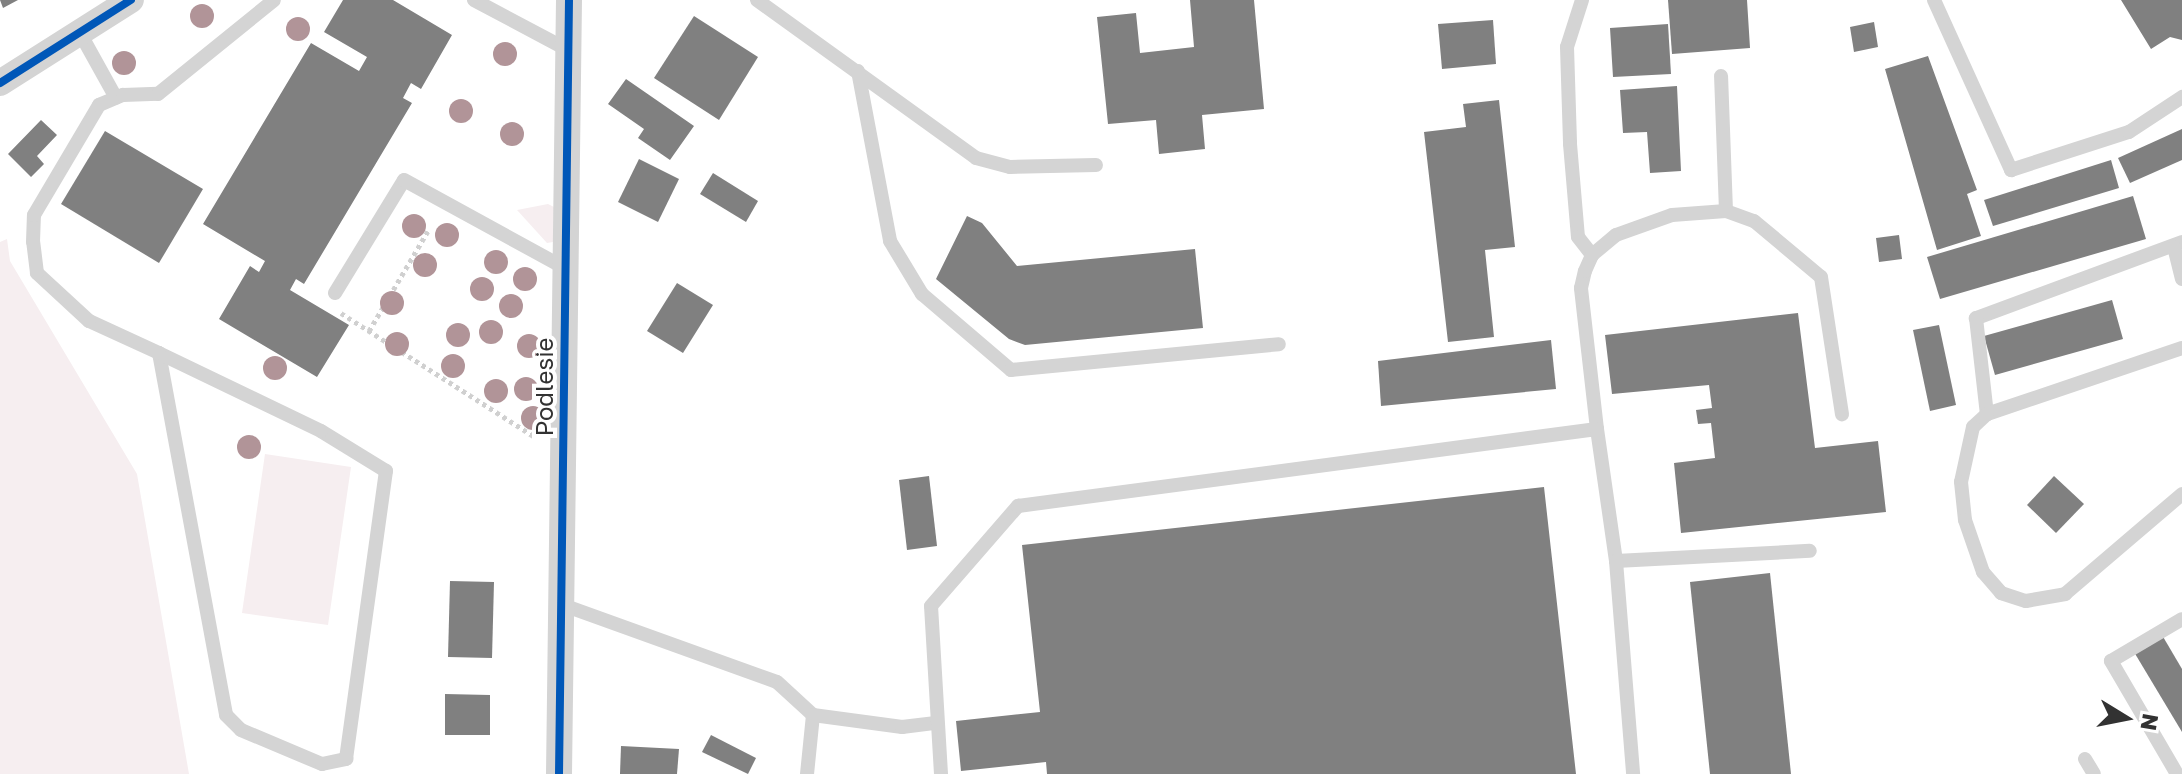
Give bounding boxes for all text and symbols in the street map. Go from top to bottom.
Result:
street label: Podlesie [530,337,558,437]
north arrow [2086,678,2166,758]
text: N [2135,712,2165,733]

